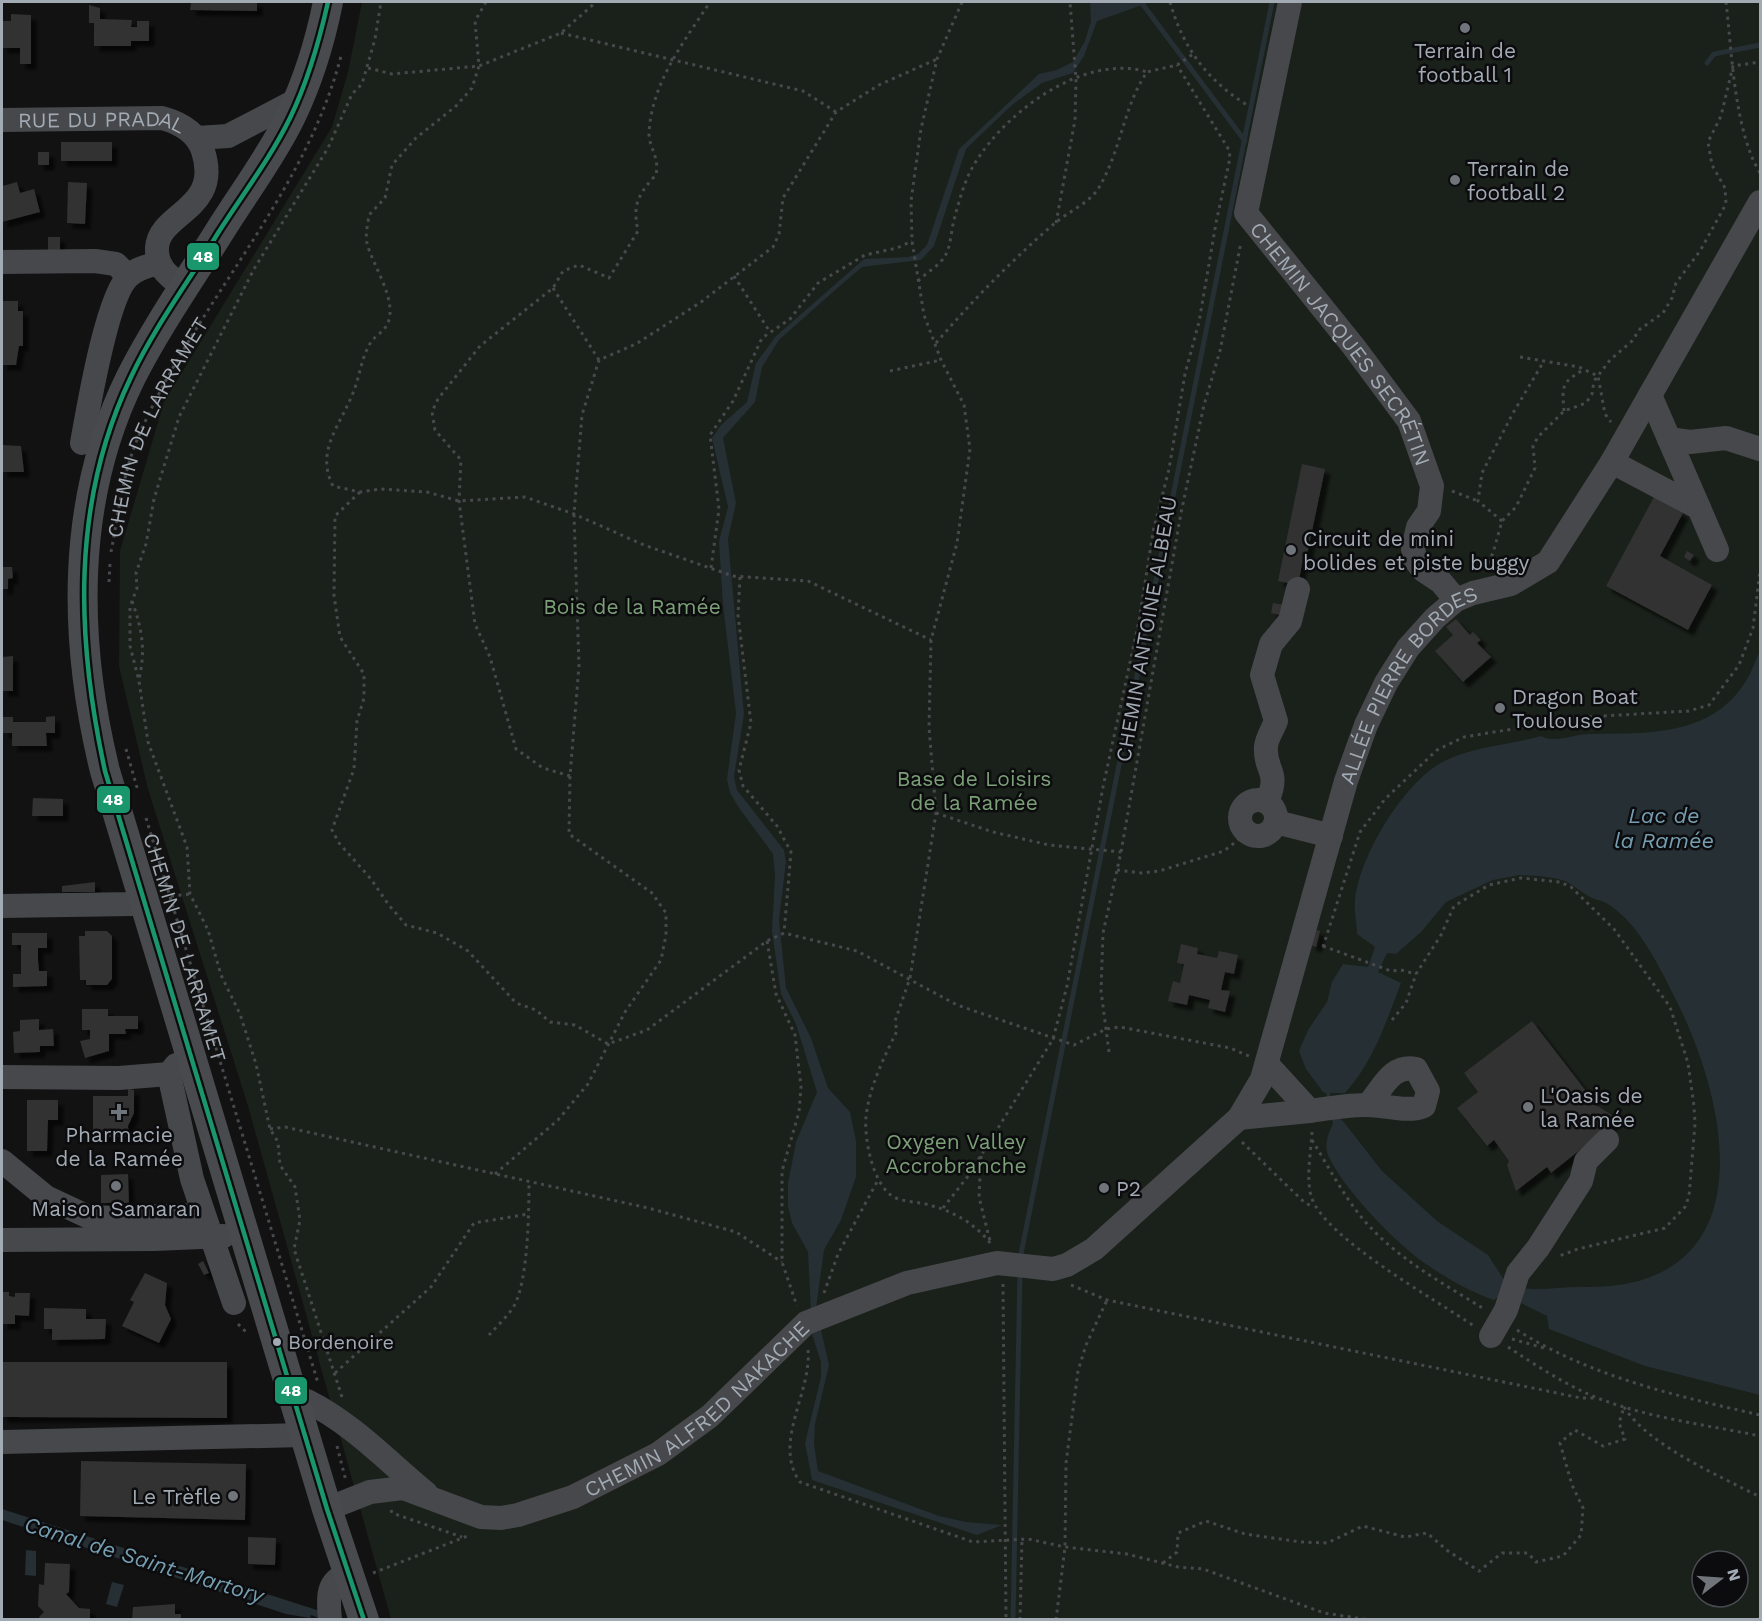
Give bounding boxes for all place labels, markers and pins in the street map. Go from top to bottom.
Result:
marker: Terrain de football 1 [1458,21,1472,35]
place label: Terrain de football 1 [1414,38,1516,87]
place label: Terrain de football 2 [1467,156,1569,205]
marker: Terrain de football 2 [1448,173,1462,187]
place label: Circuit de mini bolides et piste buggy [1303,526,1529,575]
marker: Circuit de mini bolides et piste buggy [1284,543,1298,557]
place label: Dragon Boat Toulouse [1512,684,1638,733]
marker: Dragon Boat Toulouse [1493,701,1507,715]
place label: L'Oasis de la Ramée [1540,1083,1643,1132]
marker: L'Oasis de la Ramée [1521,1100,1535,1114]
marker: Pharmacie de la Ramée [112,1105,126,1119]
place label: Pharmacie de la Ramée [55,1122,183,1171]
place label: P2 [1116,1176,1141,1201]
marker: Maison Samaran [109,1179,123,1193]
marker: P2 [1097,1181,1111,1195]
place label: Maison Samaran [31,1196,201,1221]
place label: Bordenoire [288,1330,394,1354]
marker: Bordenoire [271,1336,283,1348]
place label: Le Trèfle [132,1484,221,1509]
marker: Le Trèfle [226,1489,240,1503]

